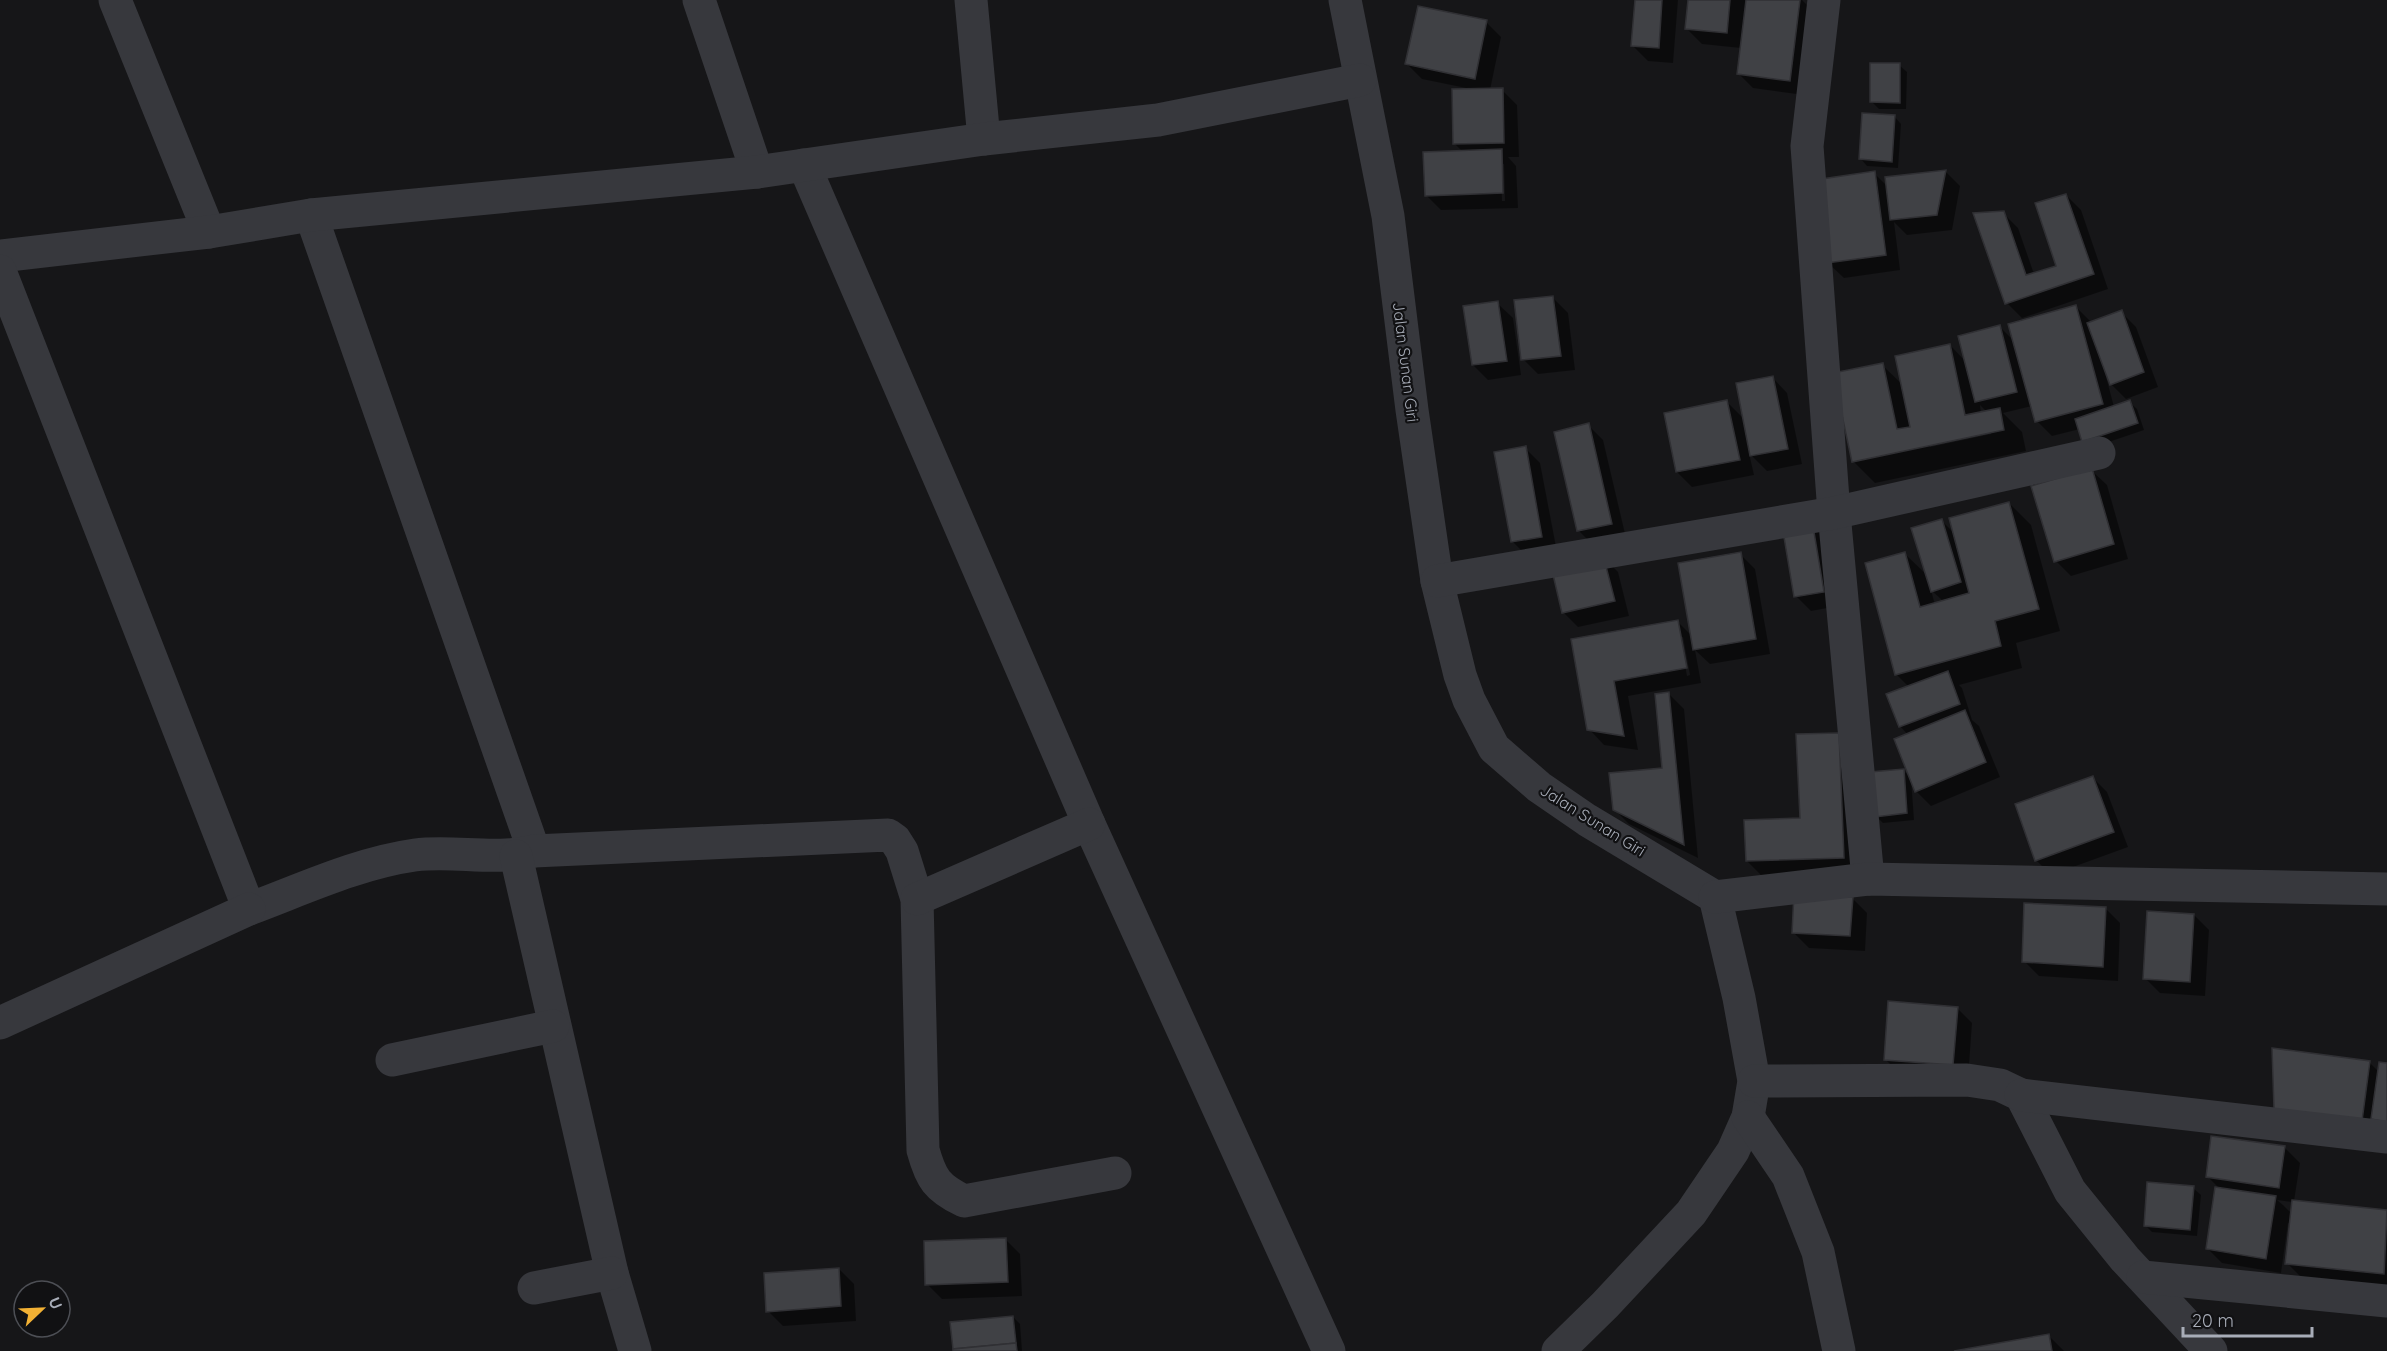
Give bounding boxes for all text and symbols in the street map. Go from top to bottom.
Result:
street label: Jalan Sunan Giri [1389,301,1423,423]
street label: Jalan Sunan Giri [1537,780,1649,860]
north arrow [12,1279,72,1339]
text: U [44,1294,67,1312]
scale bar [2183,1300,2312,1338]
text: 20 m [2192,1309,2234,1332]

